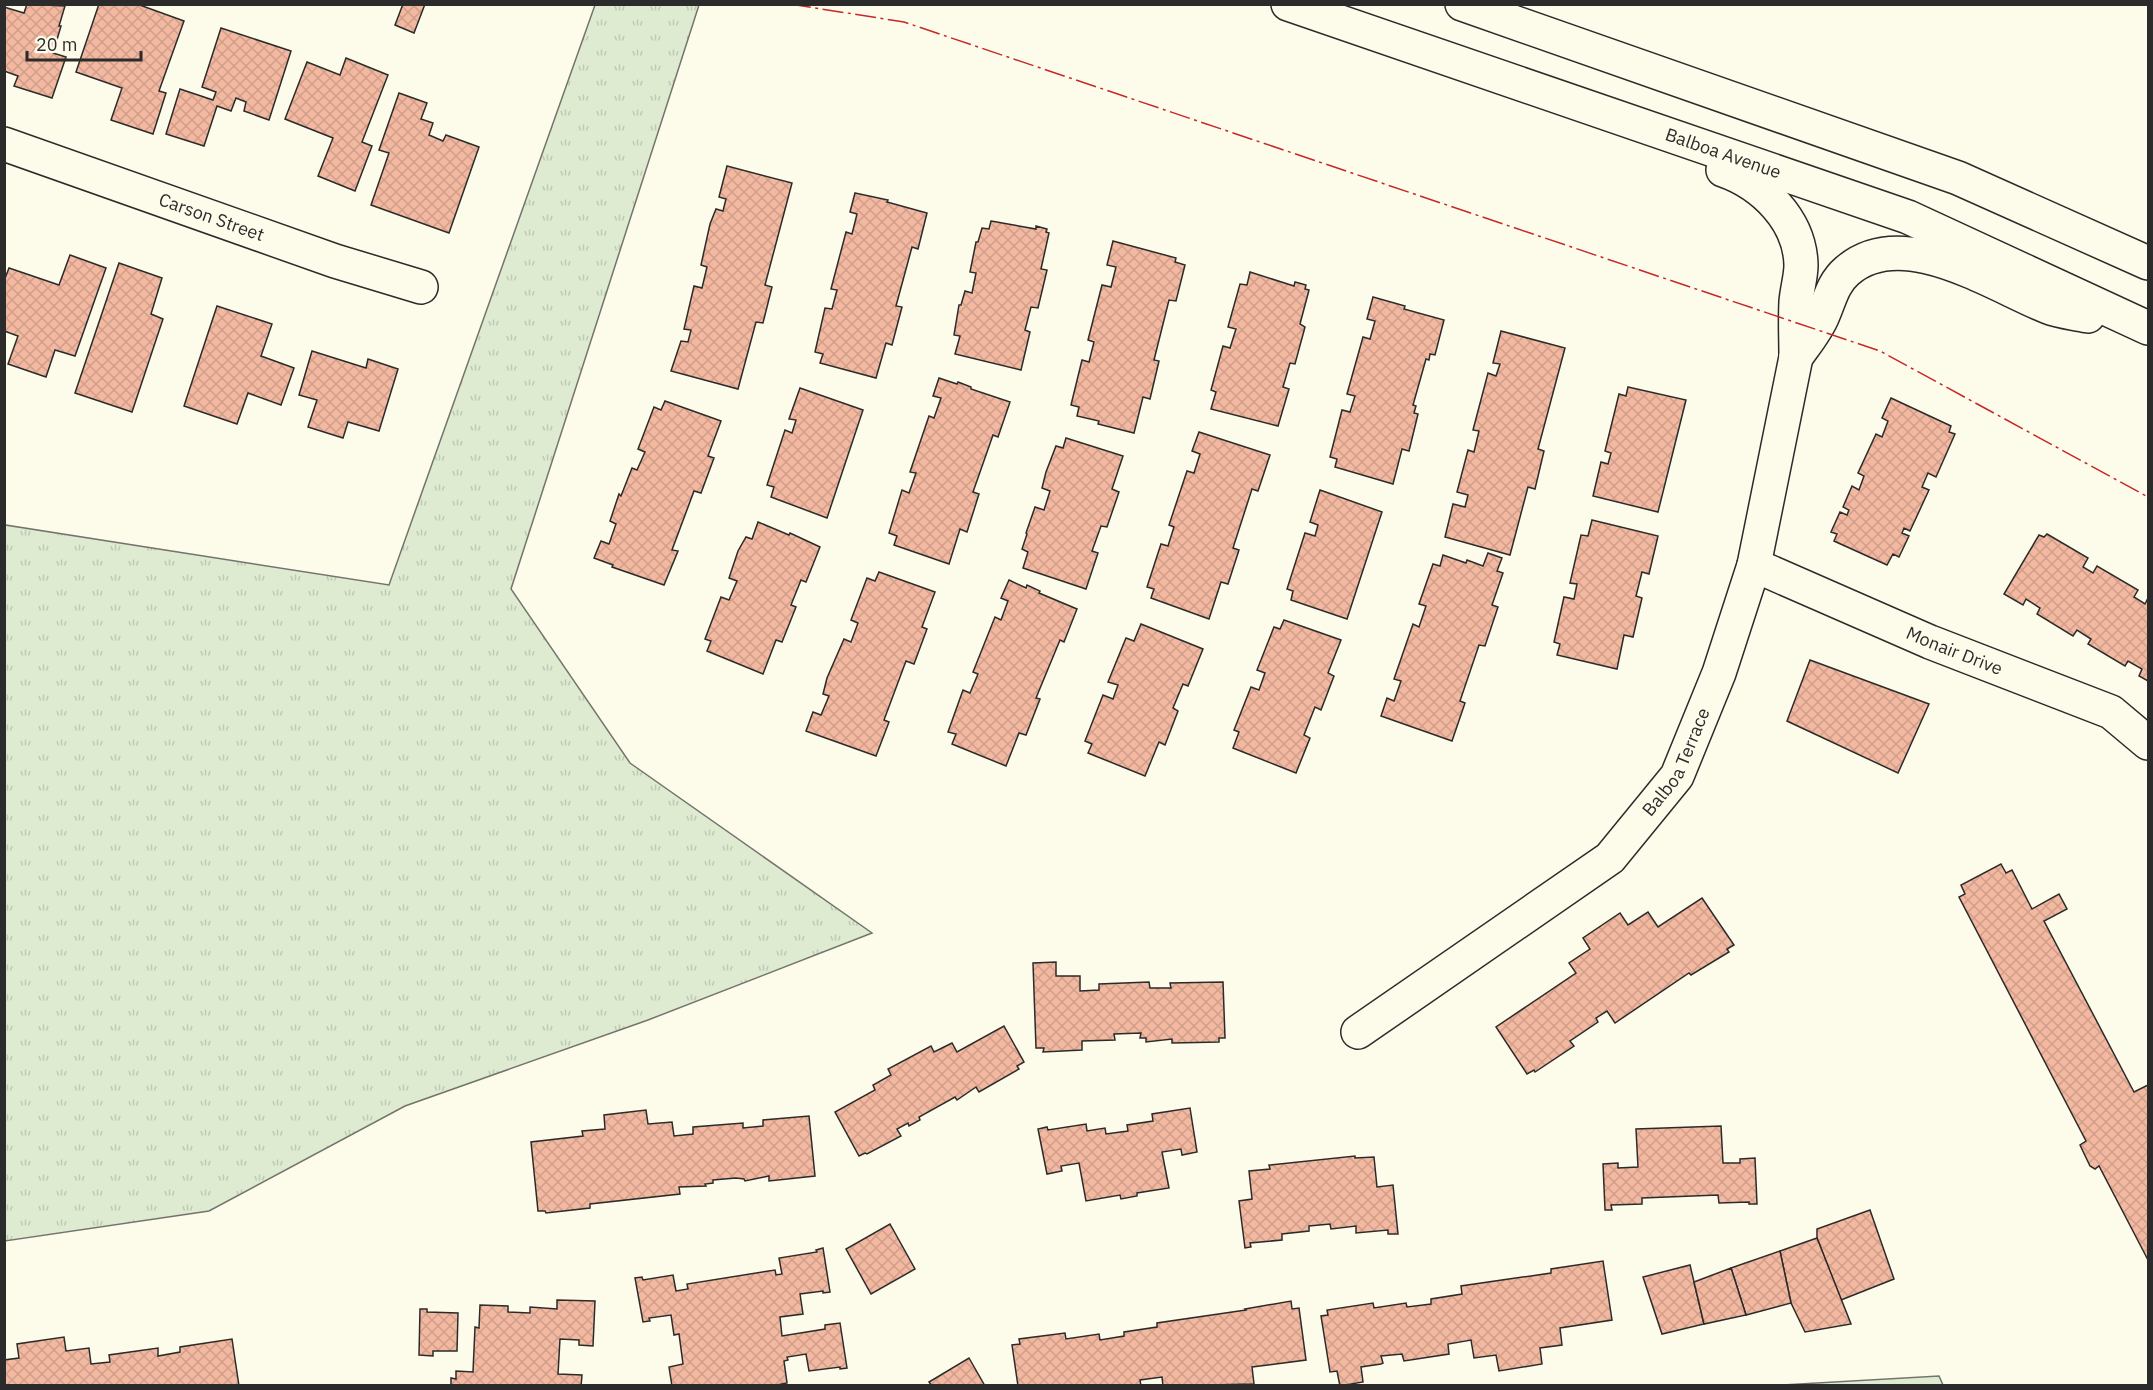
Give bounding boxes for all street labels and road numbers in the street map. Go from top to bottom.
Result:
street label: Balboa Avenue [1662,122,1784,184]
street label: Carson Street [156,188,267,246]
street label: Monair Drive [1903,621,2006,680]
street label: Balboa Terrace [1637,704,1715,821]

